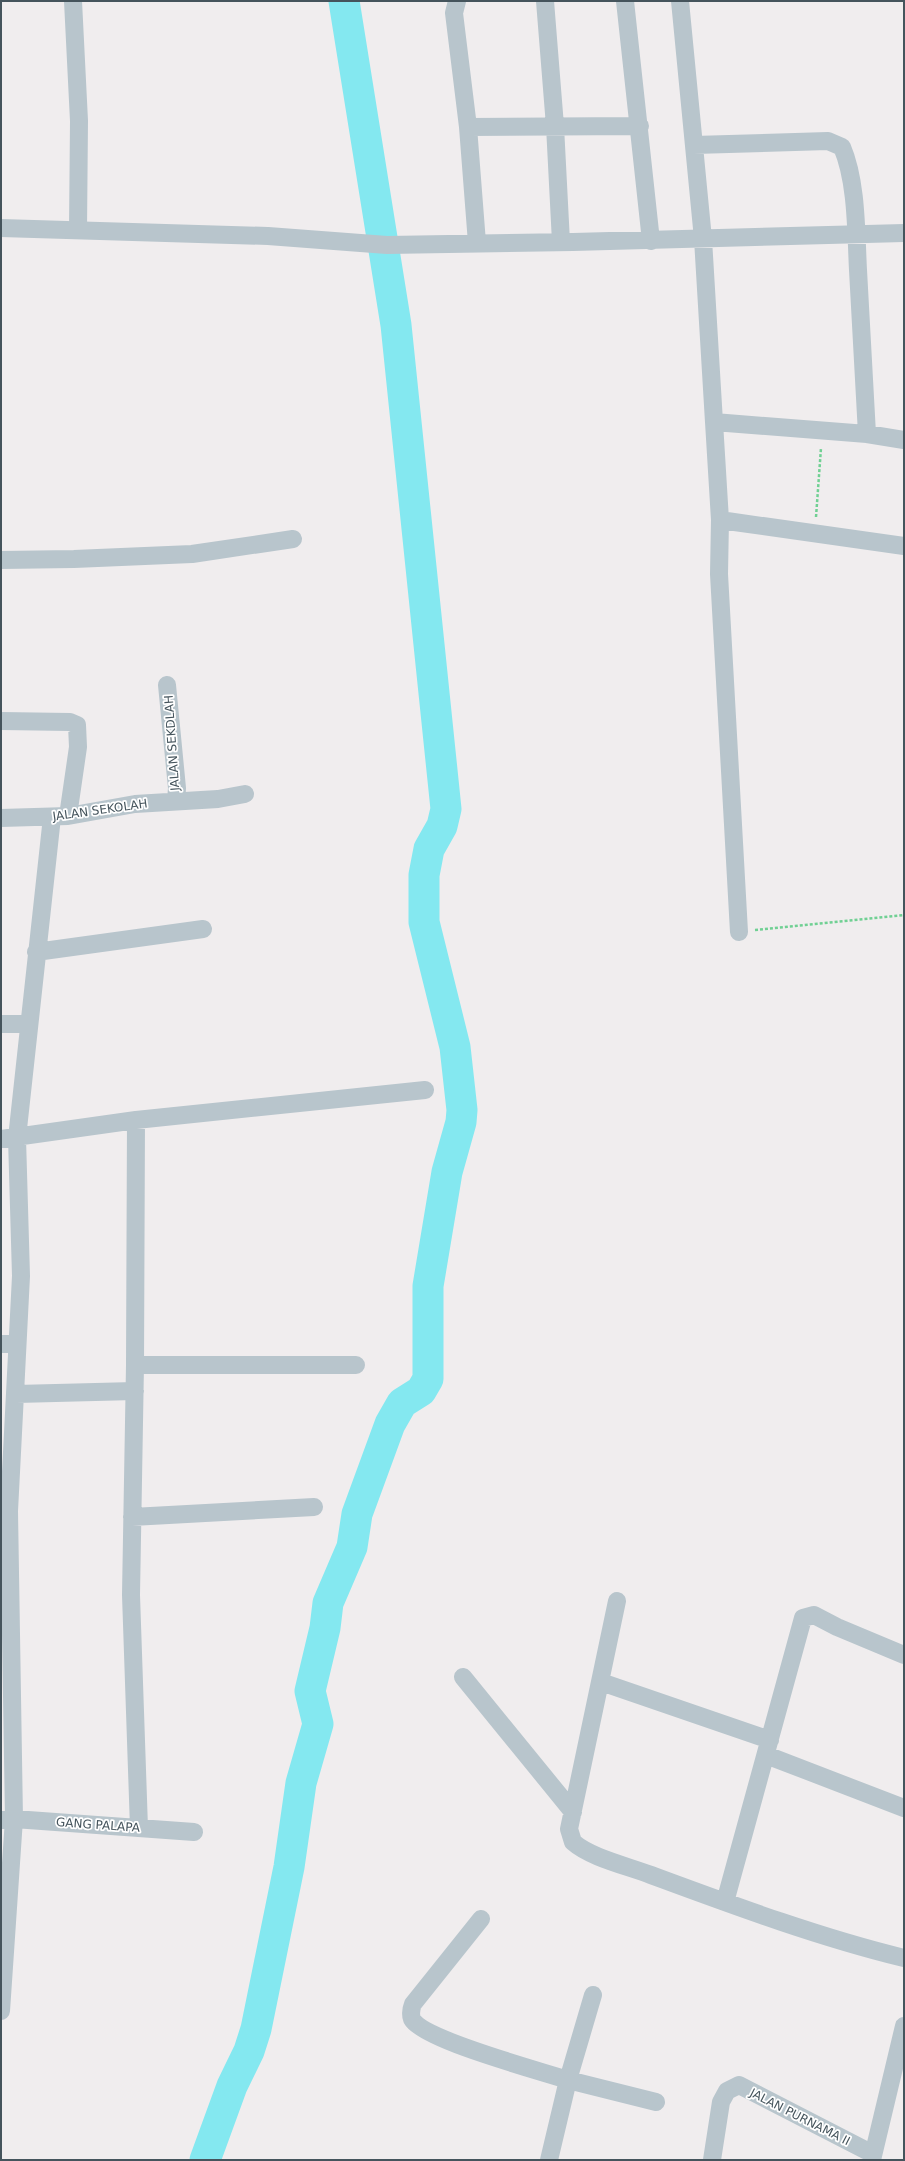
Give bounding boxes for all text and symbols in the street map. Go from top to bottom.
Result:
street label: JALAN SEKDLAH [162,695,182,792]
street label: JALAN SEKOLAH [51,796,148,824]
street label: GANG PALAPA [56,1815,141,1835]
street label: JALAN PURNAMA II [747,2085,852,2148]

